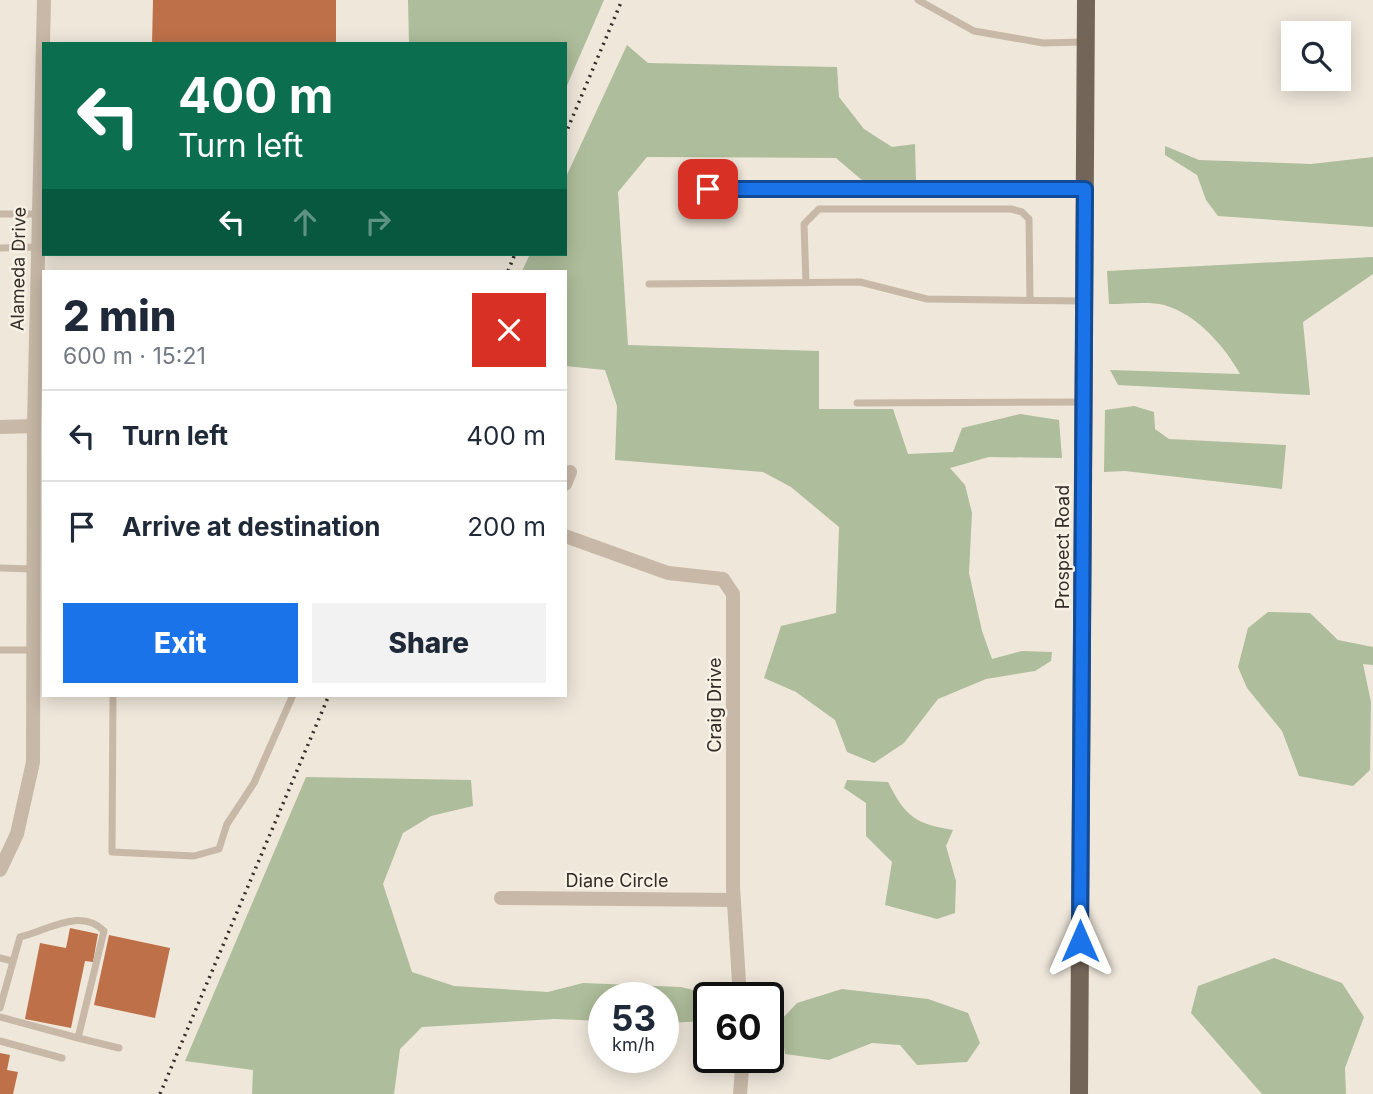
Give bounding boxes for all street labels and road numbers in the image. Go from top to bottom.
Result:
street label: Alameda Drive [6,207,30,331]
street label: Prospect Road [1052,485,1073,609]
street label: Craig Drive [704,657,725,753]
street label: Diane Circle [566,870,668,891]

